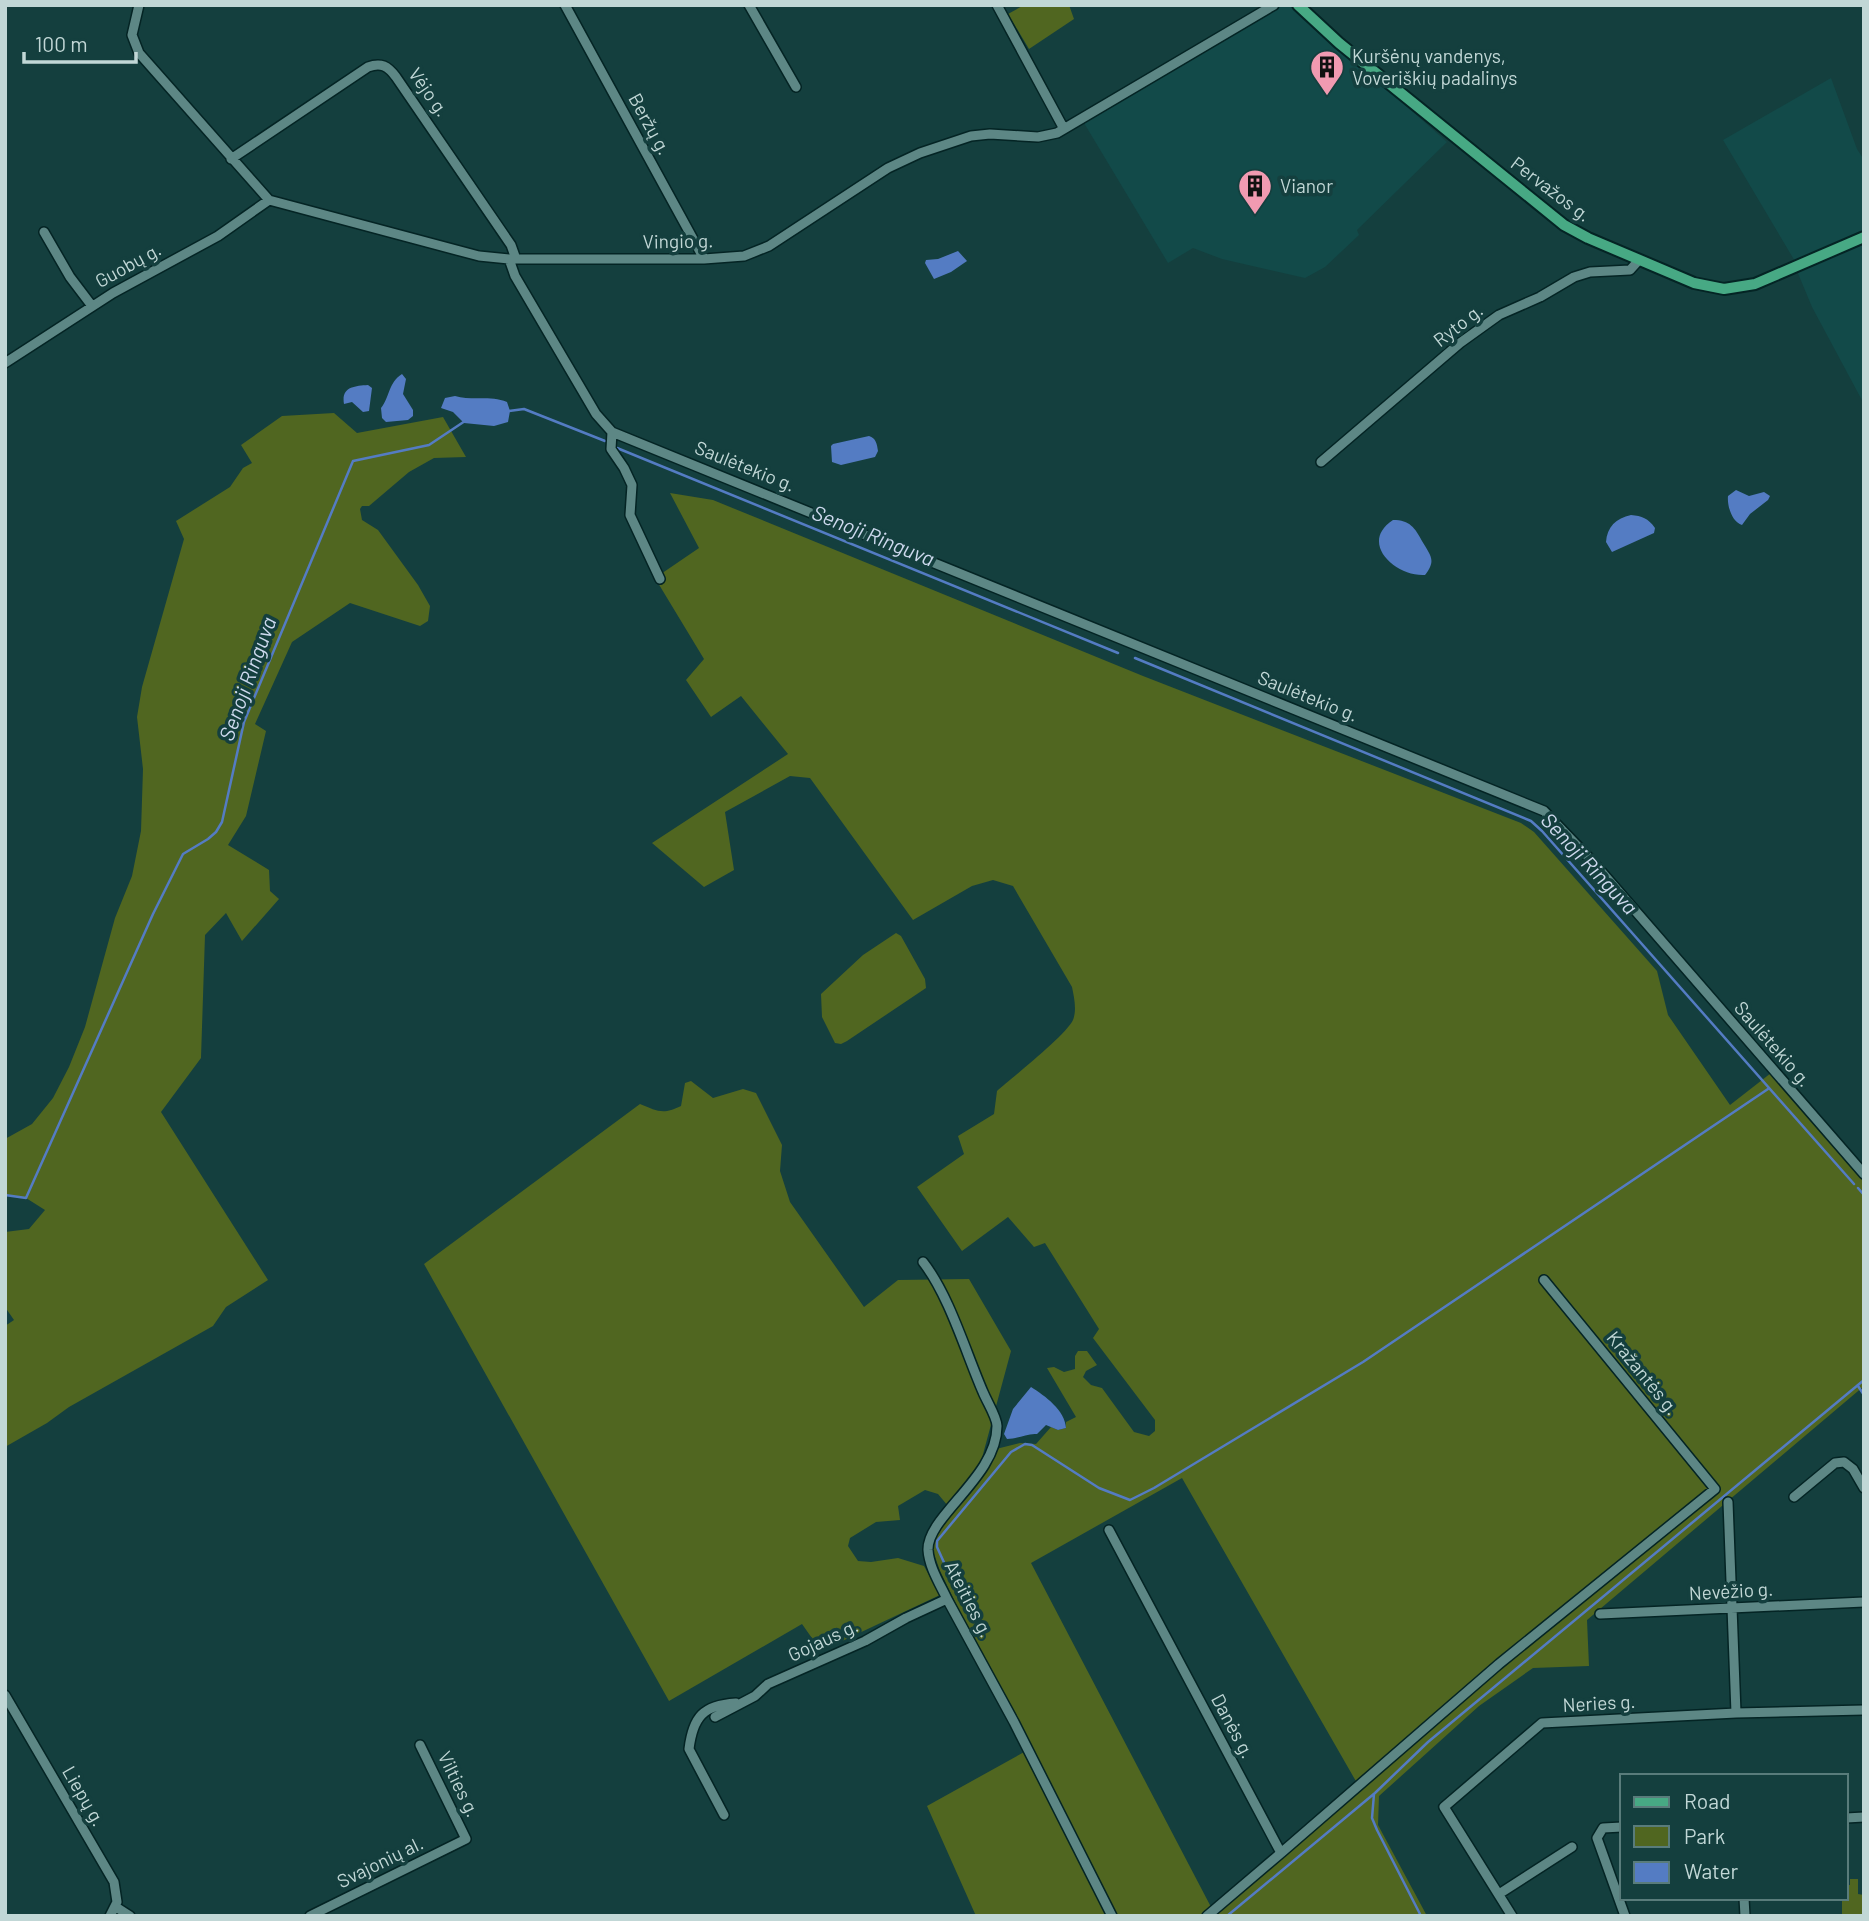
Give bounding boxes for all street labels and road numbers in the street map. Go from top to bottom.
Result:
street label: Vėjo g. [404,63,455,121]
street label: Beržų g. [624,89,677,159]
street label: Pervažos g. [1507,151,1596,226]
street label: Vingio g. [642,228,714,253]
street label: Guobų g. [91,237,165,292]
street label: Ryto g. [1428,298,1487,351]
street label: Saulėtekio g. [692,435,799,496]
street label: Saulėtekio g. [1255,665,1362,726]
street label: Saulėtekio g. [1730,996,1817,1091]
street label: Kražantės g. [1602,1326,1684,1419]
street label: Ateities g. [940,1557,999,1641]
street label: Nevėžio g. [1688,1577,1774,1604]
street label: Gojaus g. [784,1613,862,1666]
street label: Neries g. [1562,1689,1636,1716]
street label: Danės g. [1207,1690,1260,1762]
street label: Vilties g. [434,1747,485,1821]
street label: Liepų g. [58,1762,111,1830]
street label: Svajonių al. [333,1831,427,1892]

